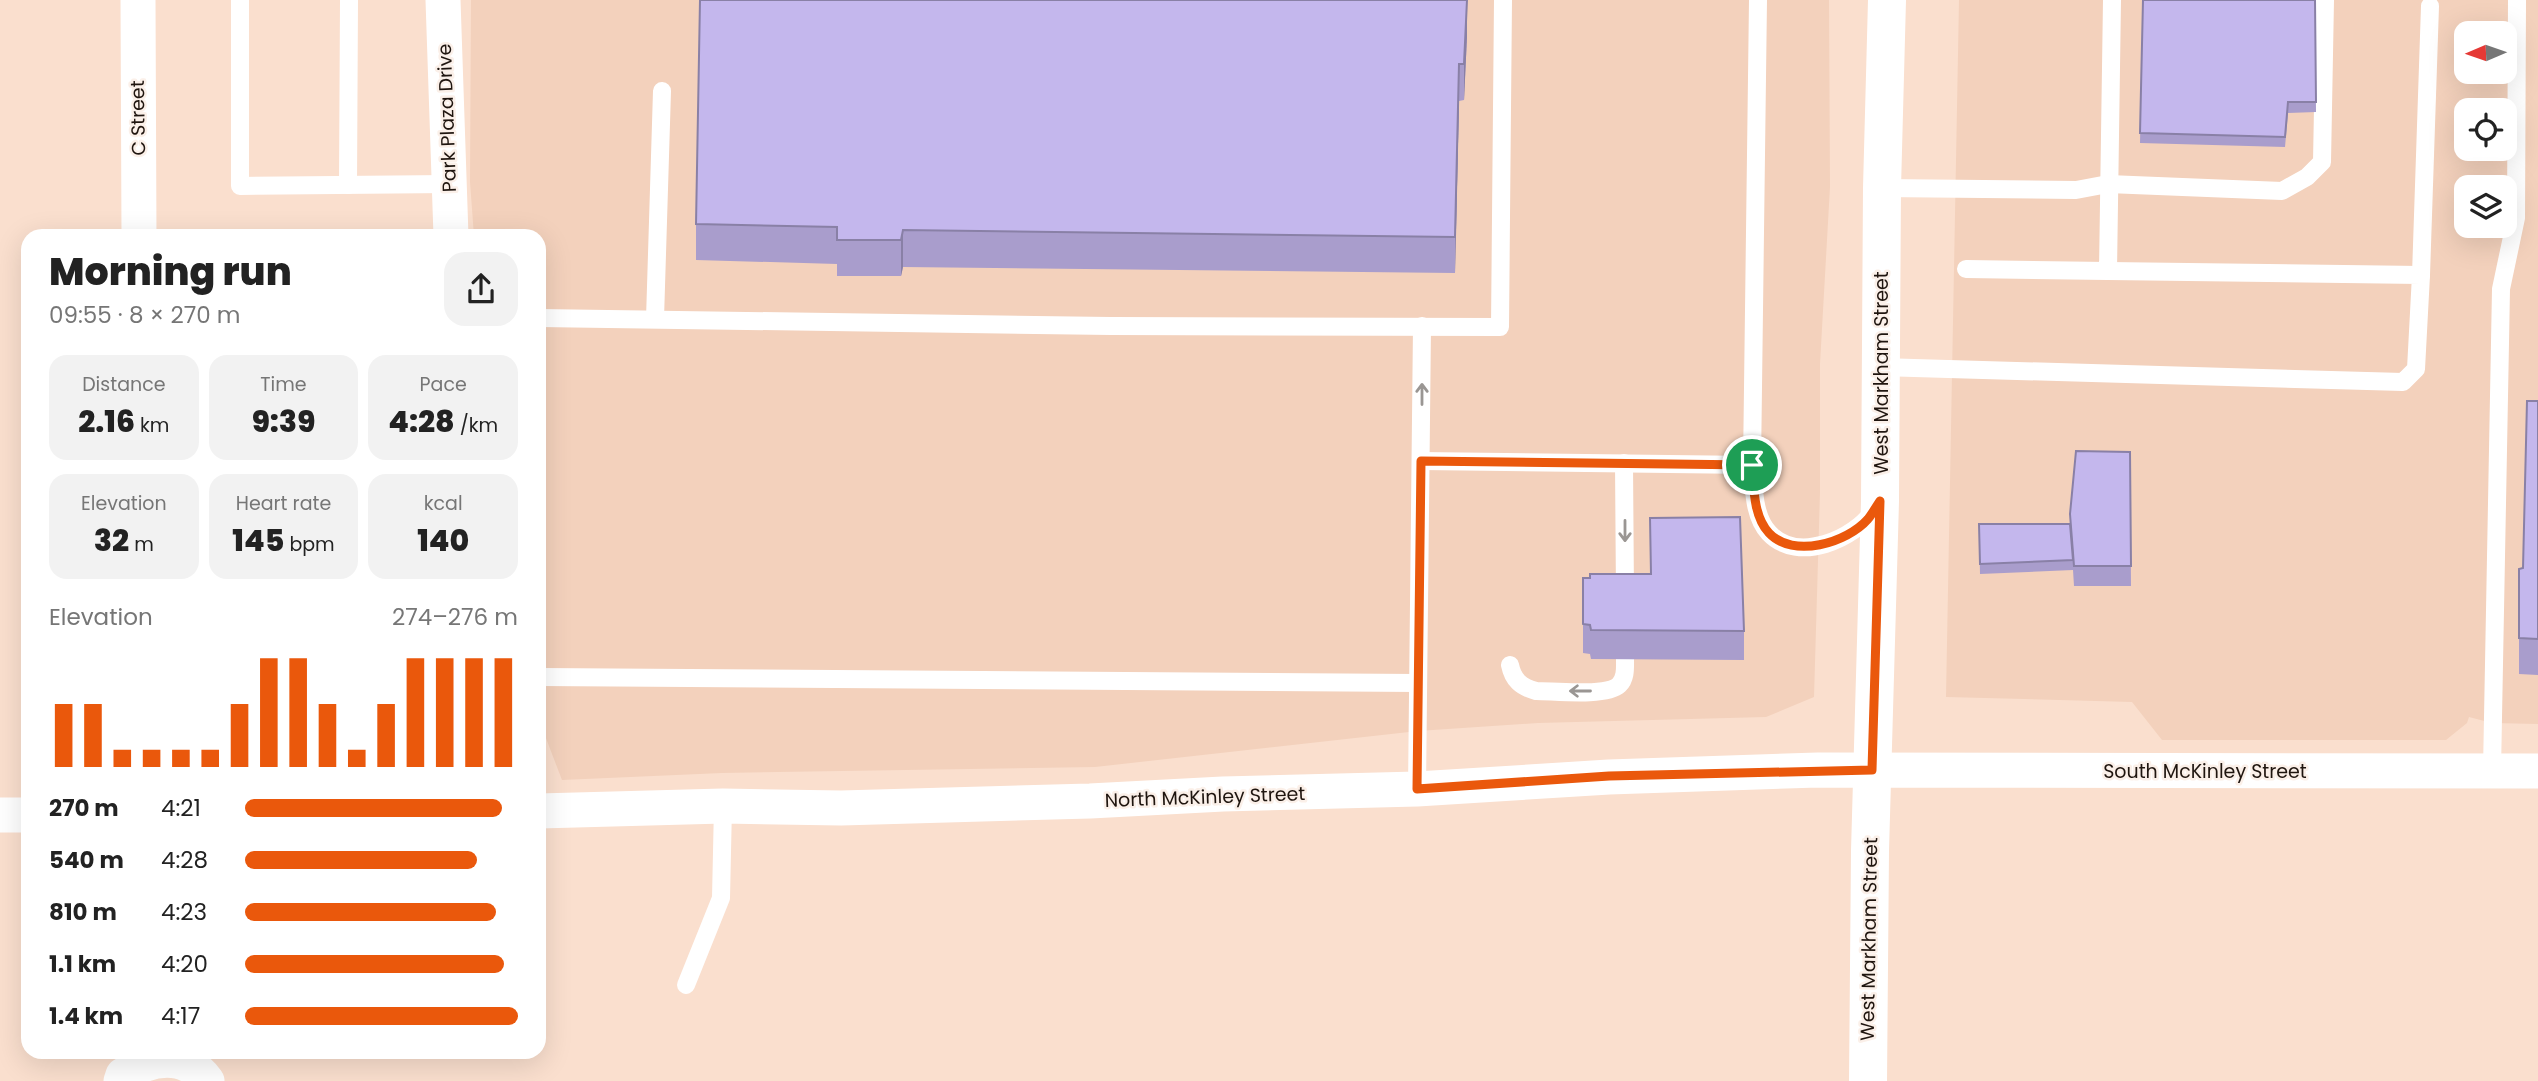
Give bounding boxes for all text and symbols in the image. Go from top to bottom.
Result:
north arrow [2454,21,2516,84]
map controls [2454,21,2517,238]
street label: Park Plaza Drive [431,43,463,193]
street label: C Street [124,80,152,156]
button: locate [2454,98,2517,161]
button: layers [2454,175,2517,238]
text: Morning run [49,245,292,298]
button: share [444,252,518,326]
street label: West Markham Street [1868,271,1895,475]
text: 09:55 · 8 × 270 m [49,299,241,331]
text: Distance [82,371,165,398]
text: Time [260,371,307,398]
text: Pace [420,371,467,398]
one-way arrow [1415,382,1429,405]
text: 2.16 [78,400,135,443]
text: 9:39 [252,400,315,443]
text: 4:28 [388,400,455,443]
text: km [135,412,169,439]
text: /km [455,412,498,439]
pin [1722,435,1782,495]
icon: arrive [1733,446,1771,484]
text: Elevation [81,490,167,517]
text: Heart rate [236,490,331,517]
text: kcal [424,490,463,517]
text: 32 [94,519,129,562]
text: 145 [232,519,284,562]
text: 140 [417,519,469,562]
one-way arrow [1618,520,1631,543]
text: m [129,531,154,558]
text: bpm [284,531,335,558]
text: Elevation [49,601,153,633]
text: 274–276 m [392,601,518,633]
one-way arrow [1569,684,1592,698]
street label: South McKinley Street [2103,758,2307,785]
street label: North McKinley Street [1104,780,1306,814]
text: 270 m [49,792,119,824]
text: 4:21 [161,792,201,824]
street label: West Markham Street [1854,837,1884,1041]
text: 540 m [49,844,124,876]
text: 4:28 [161,844,208,876]
text: 810 m [49,896,117,928]
text: 4:23 [161,896,207,928]
text: 1.1 km [49,948,116,980]
text: 4:20 [161,948,208,980]
text: 1.4 km [49,1000,123,1032]
text: 4:17 [161,1000,200,1032]

